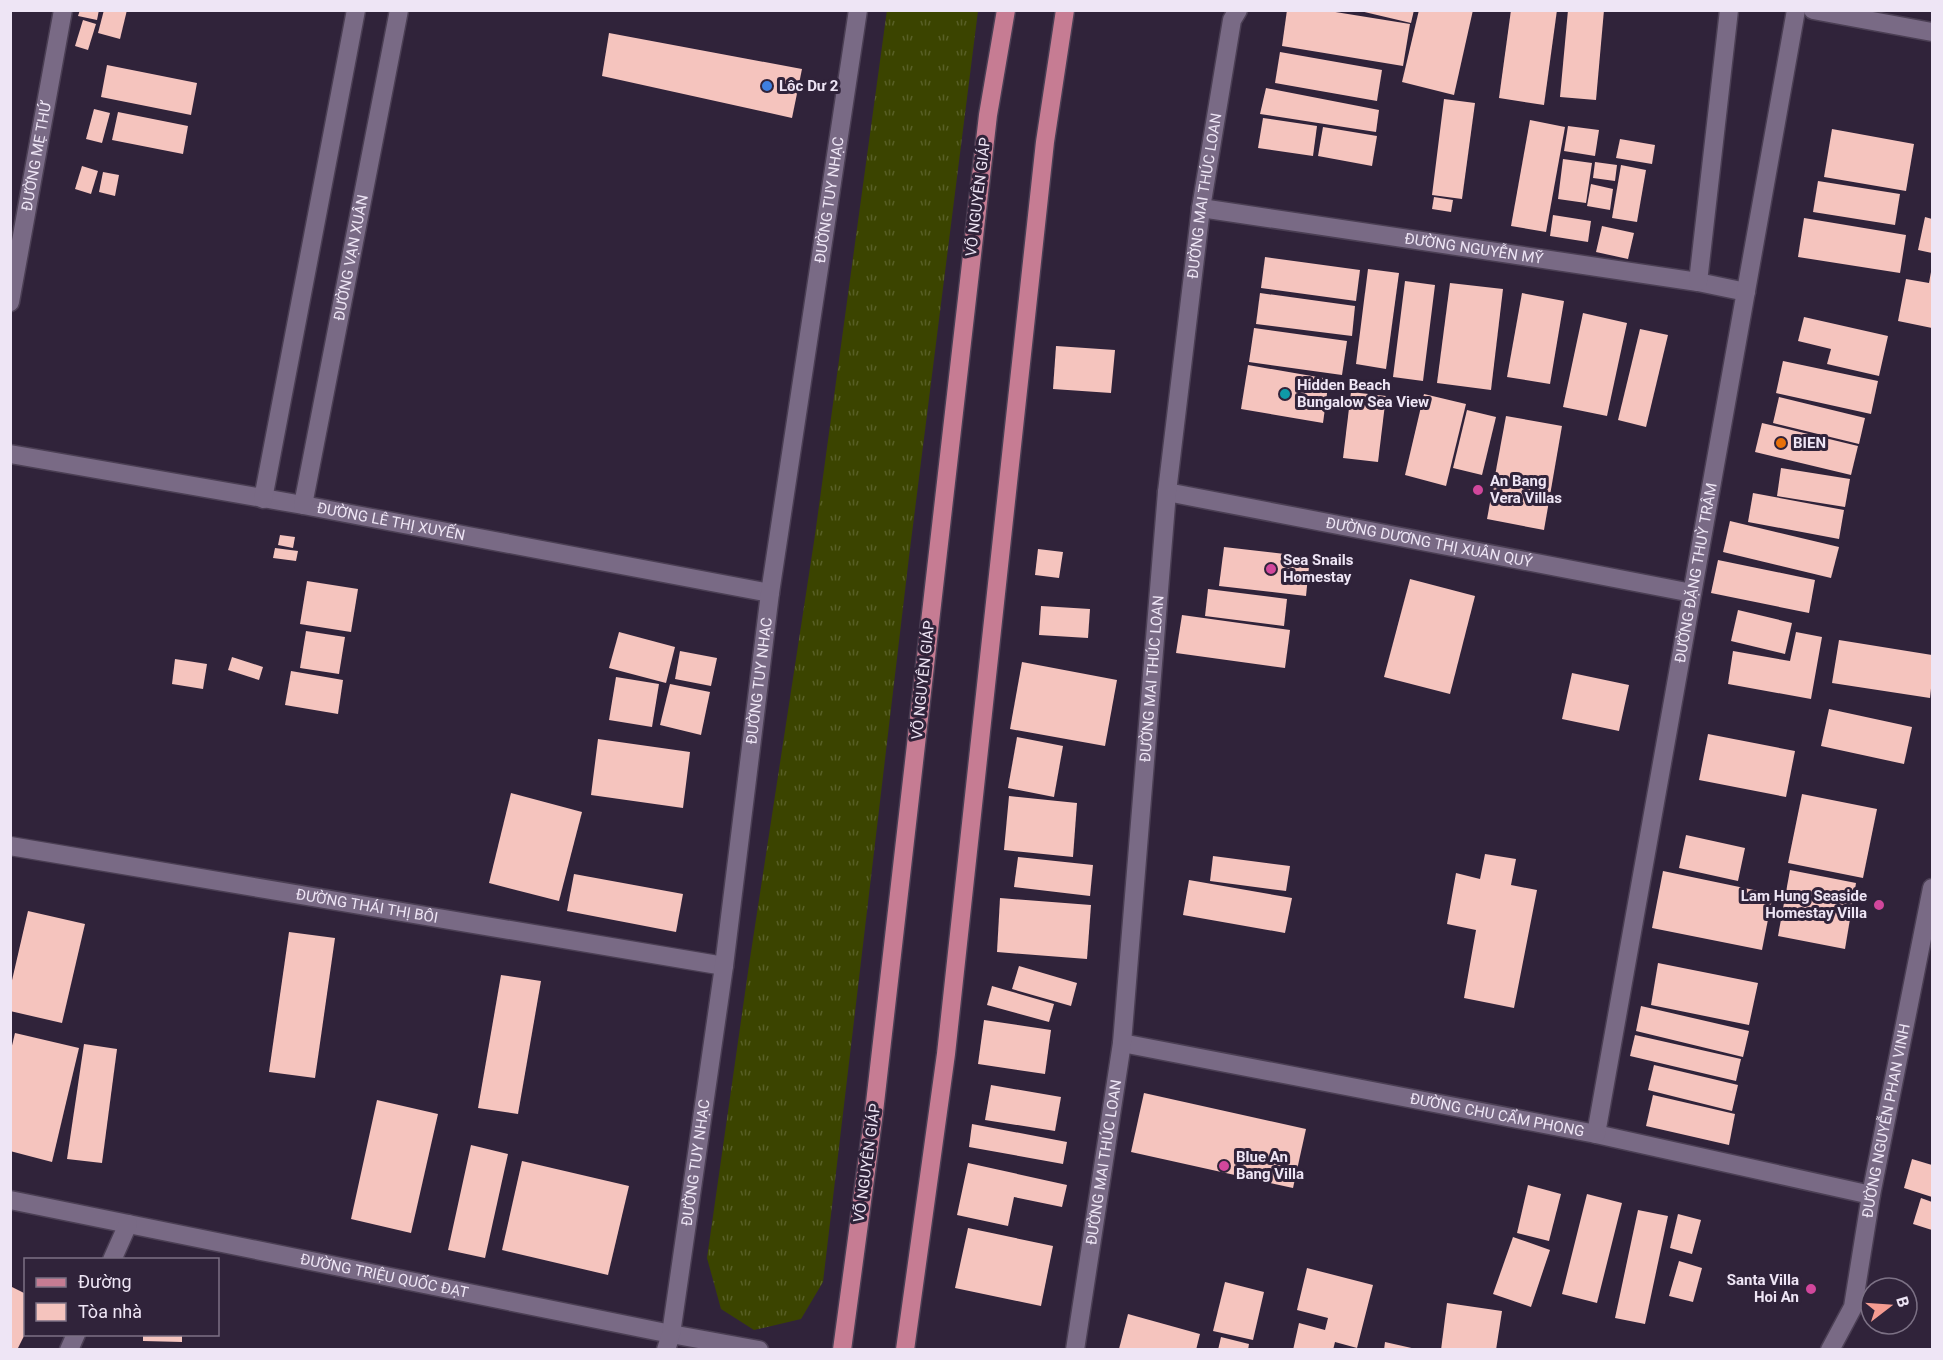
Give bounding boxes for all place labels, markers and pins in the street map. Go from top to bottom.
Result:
place label: Lôc Dư 2 [779,77,839,95]
marker: Lôc Dư 2 [760,79,774,93]
place label: Hidden Beach Bungalow Sea View [1297,376,1429,411]
marker: Hidden Beach Bungalow Sea View [1278,387,1292,401]
place label: BIEN [1793,434,1826,452]
marker: BIEN [1774,436,1788,450]
place label: An Bang Vera Villas [1490,472,1562,507]
marker: An Bang Vera Villas [1471,483,1485,497]
place label: Sea Snails Homestay [1283,551,1354,586]
marker: Sea Snails Homestay [1264,562,1278,576]
place label: Lam Hung Seaside Homestay Villa [1741,887,1867,922]
marker: Lam Hung Seaside Homestay Villa [1872,898,1886,912]
place label: Blue An Bang Villa [1236,1148,1304,1183]
marker: Blue An Bang Villa [1217,1159,1231,1173]
place label: Santa Villa Hoi An [1727,1271,1799,1306]
marker: Santa Villa Hoi An [1804,1282,1818,1296]

